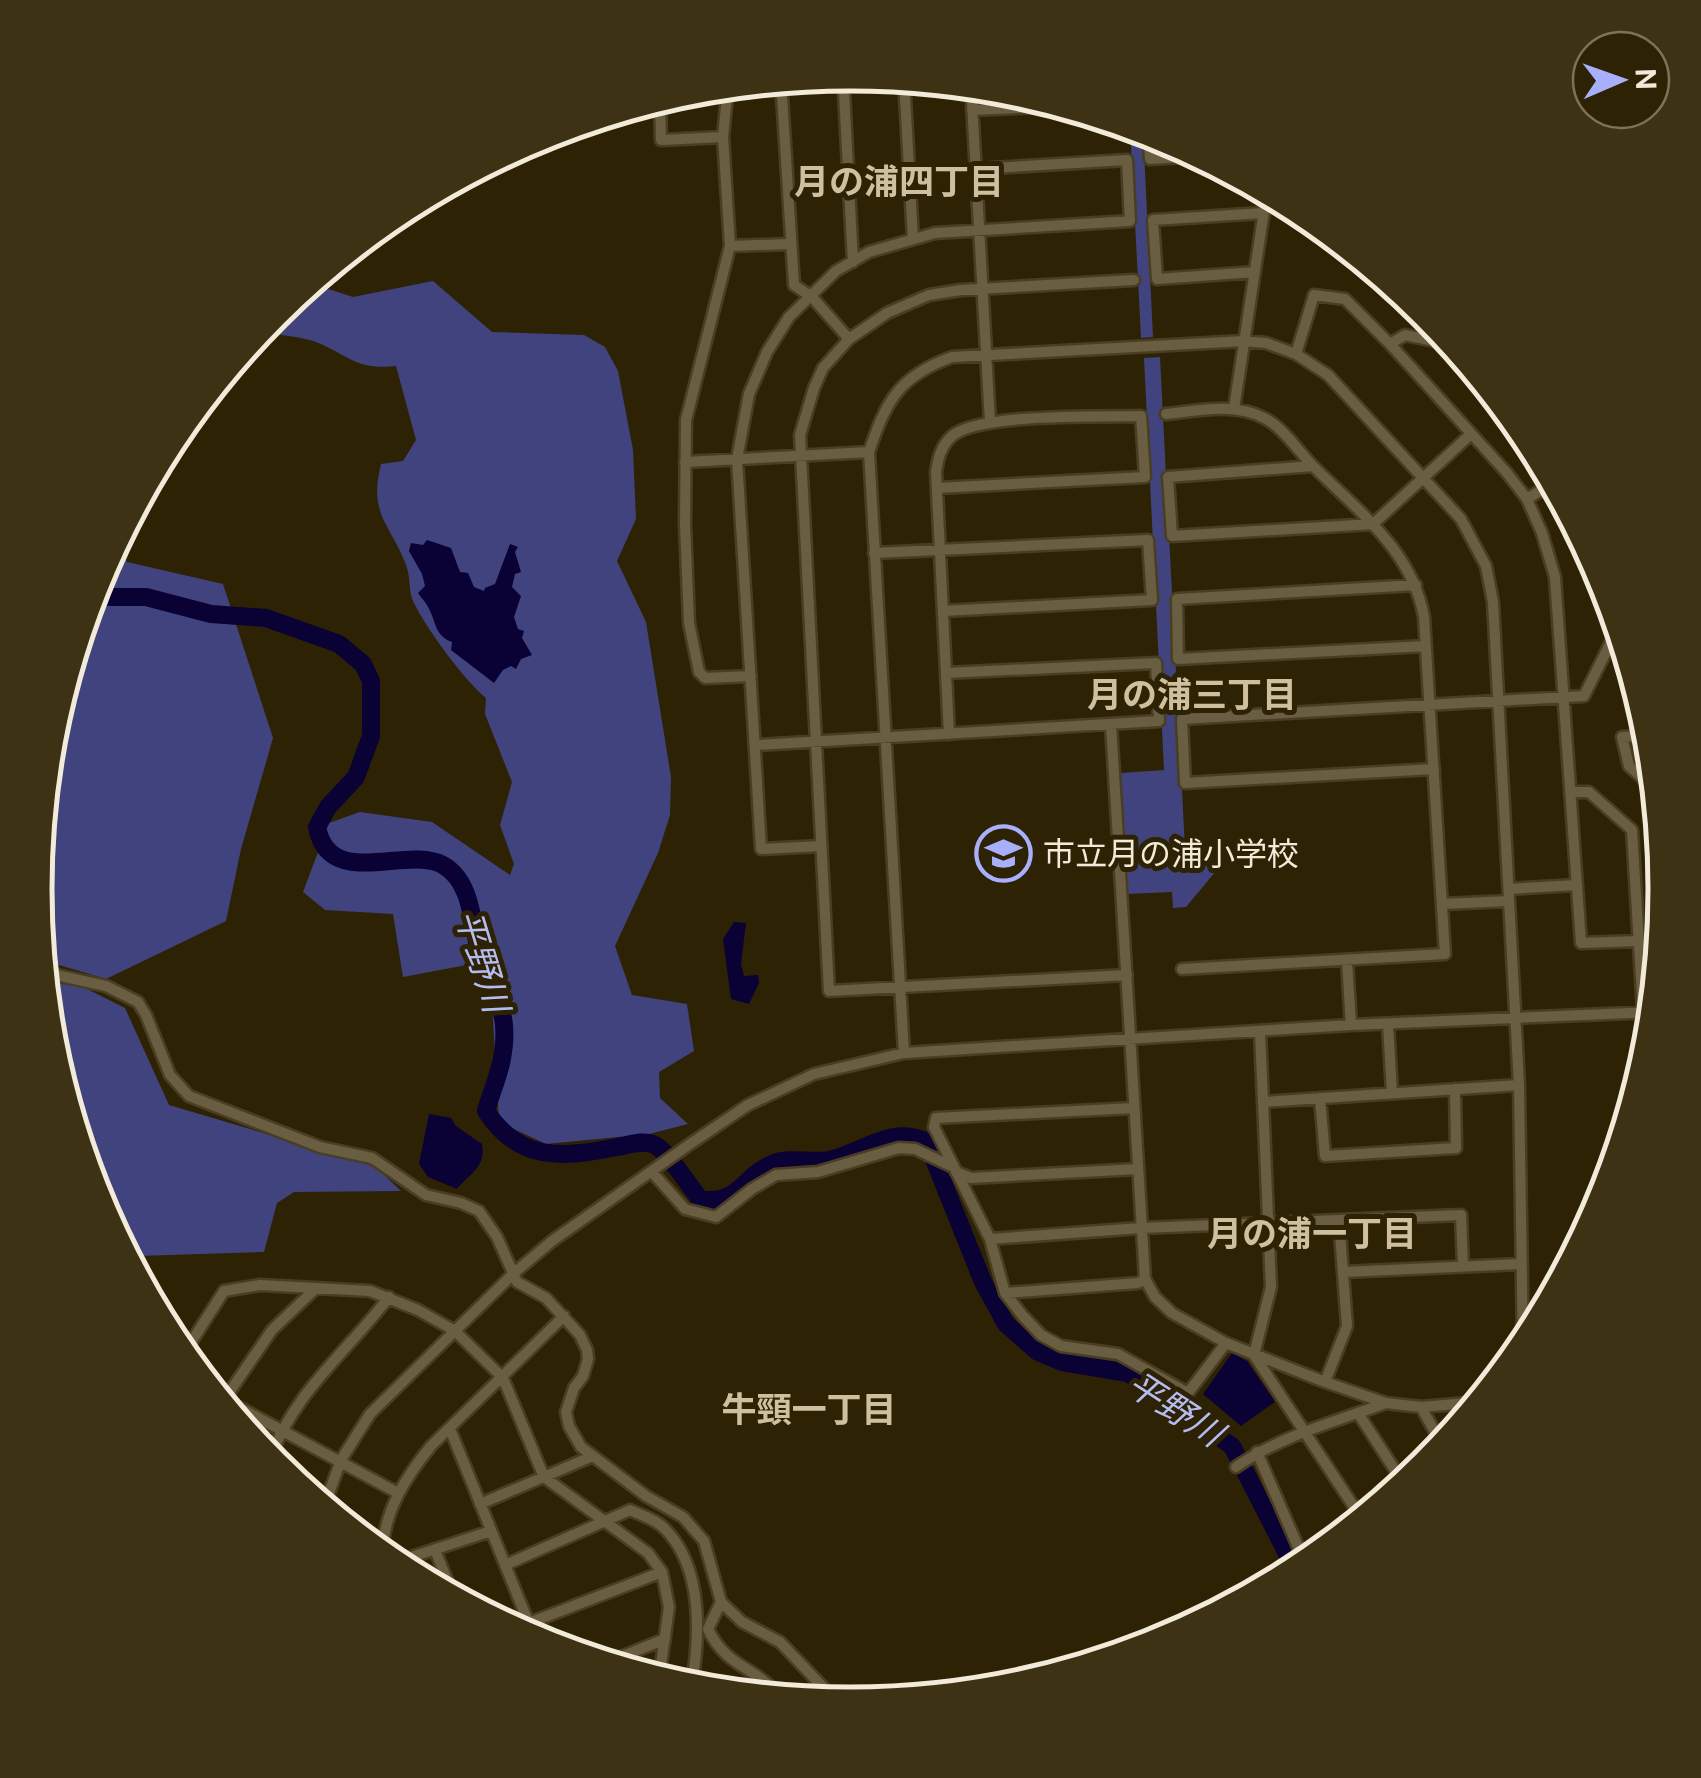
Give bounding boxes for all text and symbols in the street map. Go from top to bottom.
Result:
north arrow [1571,30,1671,130]
text: N [1630,68,1663,91]
district label: 月の浦四丁目 [794,161,1004,202]
district label: 月の浦三丁目 [1087,674,1297,715]
school or university icon: 市立月の浦小学校 [974,824,1034,884]
place label: 市立月の浦小学校 [1043,835,1299,872]
water label: 平野川 [448,905,519,1021]
district label: 月の浦一丁目 [1207,1213,1417,1254]
water label: 平野川 [1120,1363,1234,1457]
district label: 牛頸一丁目 [721,1389,897,1430]

